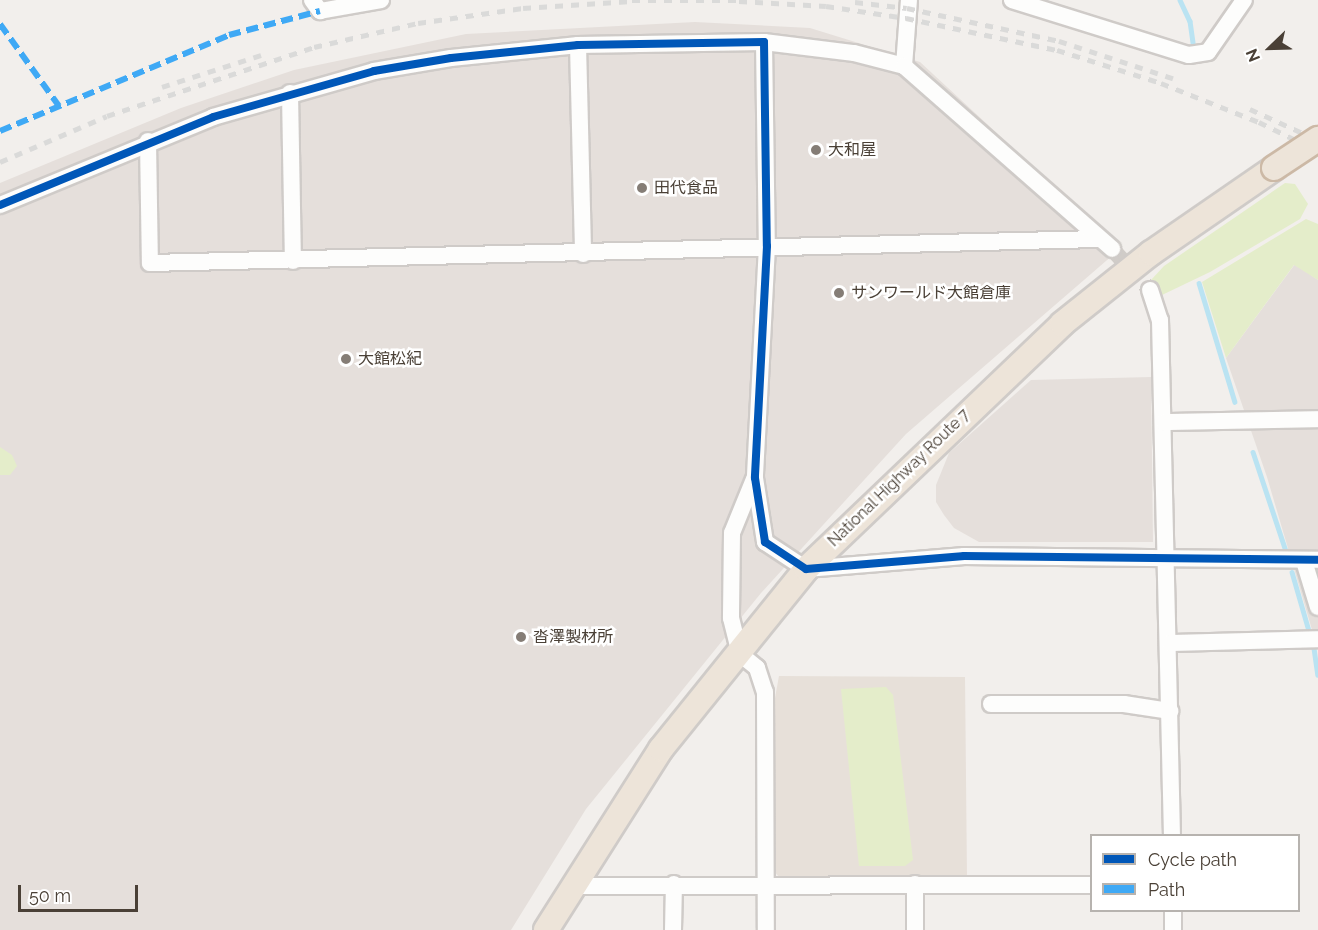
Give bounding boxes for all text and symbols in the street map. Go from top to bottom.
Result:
north arrow [1240,18,1300,78]
text: N [1242,46,1264,65]
place label: 大和屋 [828,140,876,160]
marker: 大和屋 [809,143,823,157]
place label: 田代食品 [654,178,718,198]
marker: 田代食品 [635,181,649,195]
place label: サンワールド大館倉庫 [851,283,1011,303]
marker: サンワールド大館倉庫 [832,286,846,300]
place label: 大館松紀 [358,349,422,369]
marker: 大館松紀 [339,352,353,366]
street label: National Highway Route 7 [824,405,974,551]
place label: 沓澤製材所 [533,627,613,647]
marker: 沓澤製材所 [514,630,528,644]
legend [1090,834,1300,912]
text: Cycle path [1148,849,1237,870]
scale bar [21,873,141,911]
text: Path [1148,879,1185,900]
text: 50 m [29,885,71,906]

